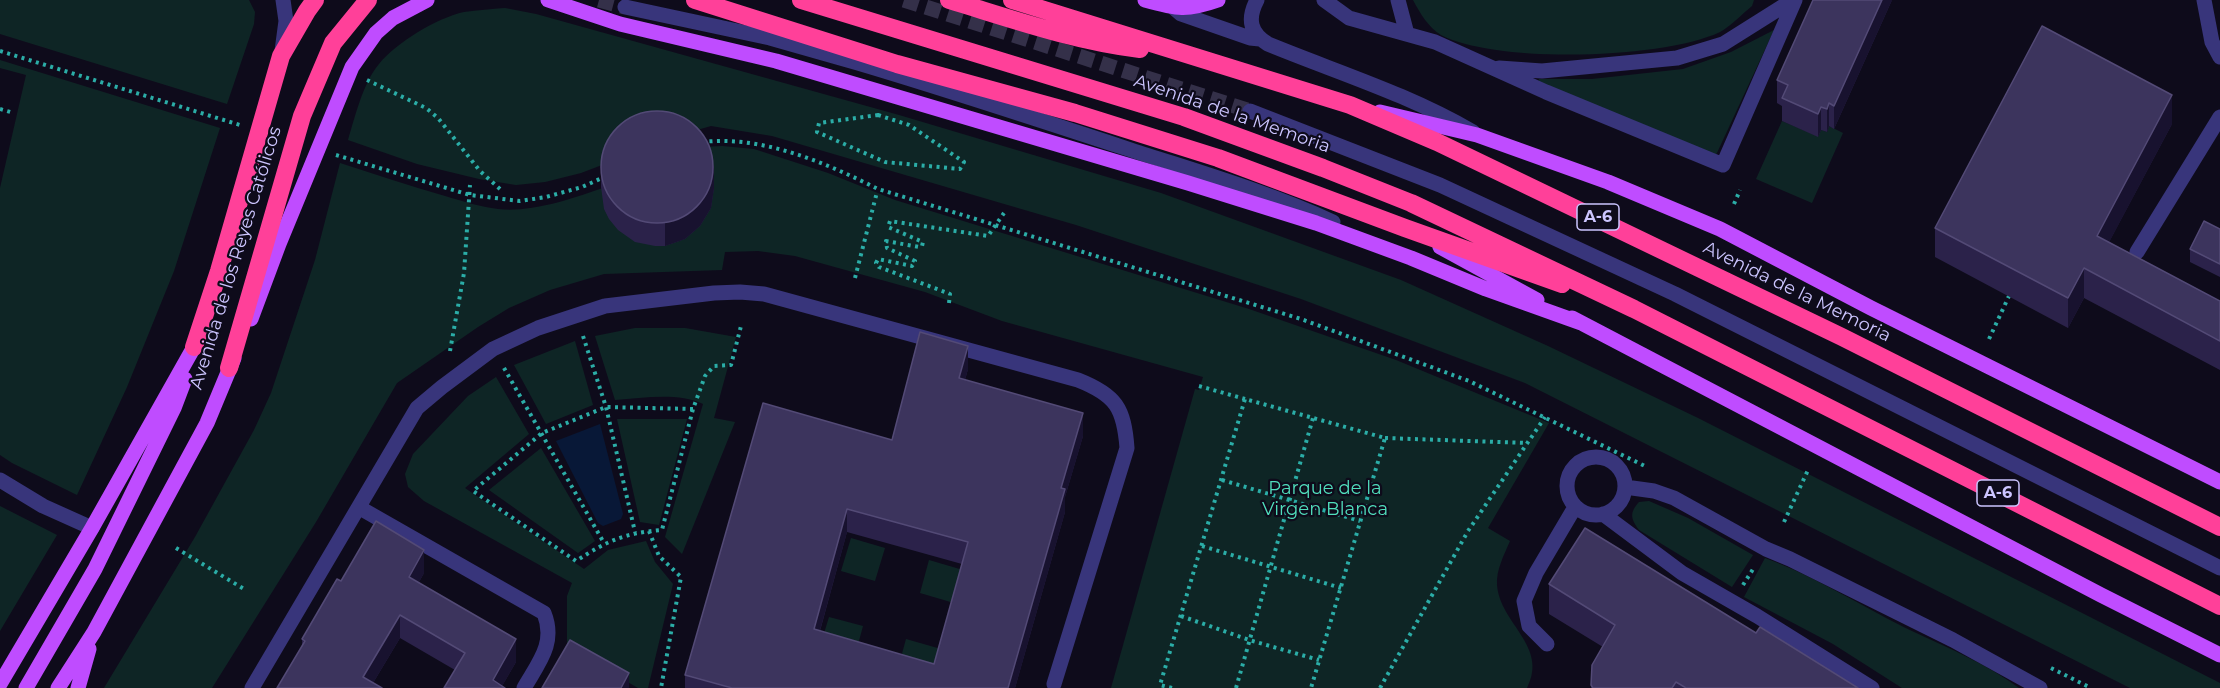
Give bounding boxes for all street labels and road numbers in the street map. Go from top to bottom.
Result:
street label: Avenida de la Memoria [1131,70,1333,158]
street label: Avenida de los Reyes Católicos [186,124,286,392]
road number: A-6 [1577,204,1619,230]
street label: Avenida de la Memoria [1700,237,1894,347]
road number: A-6 [1977,480,2019,506]

